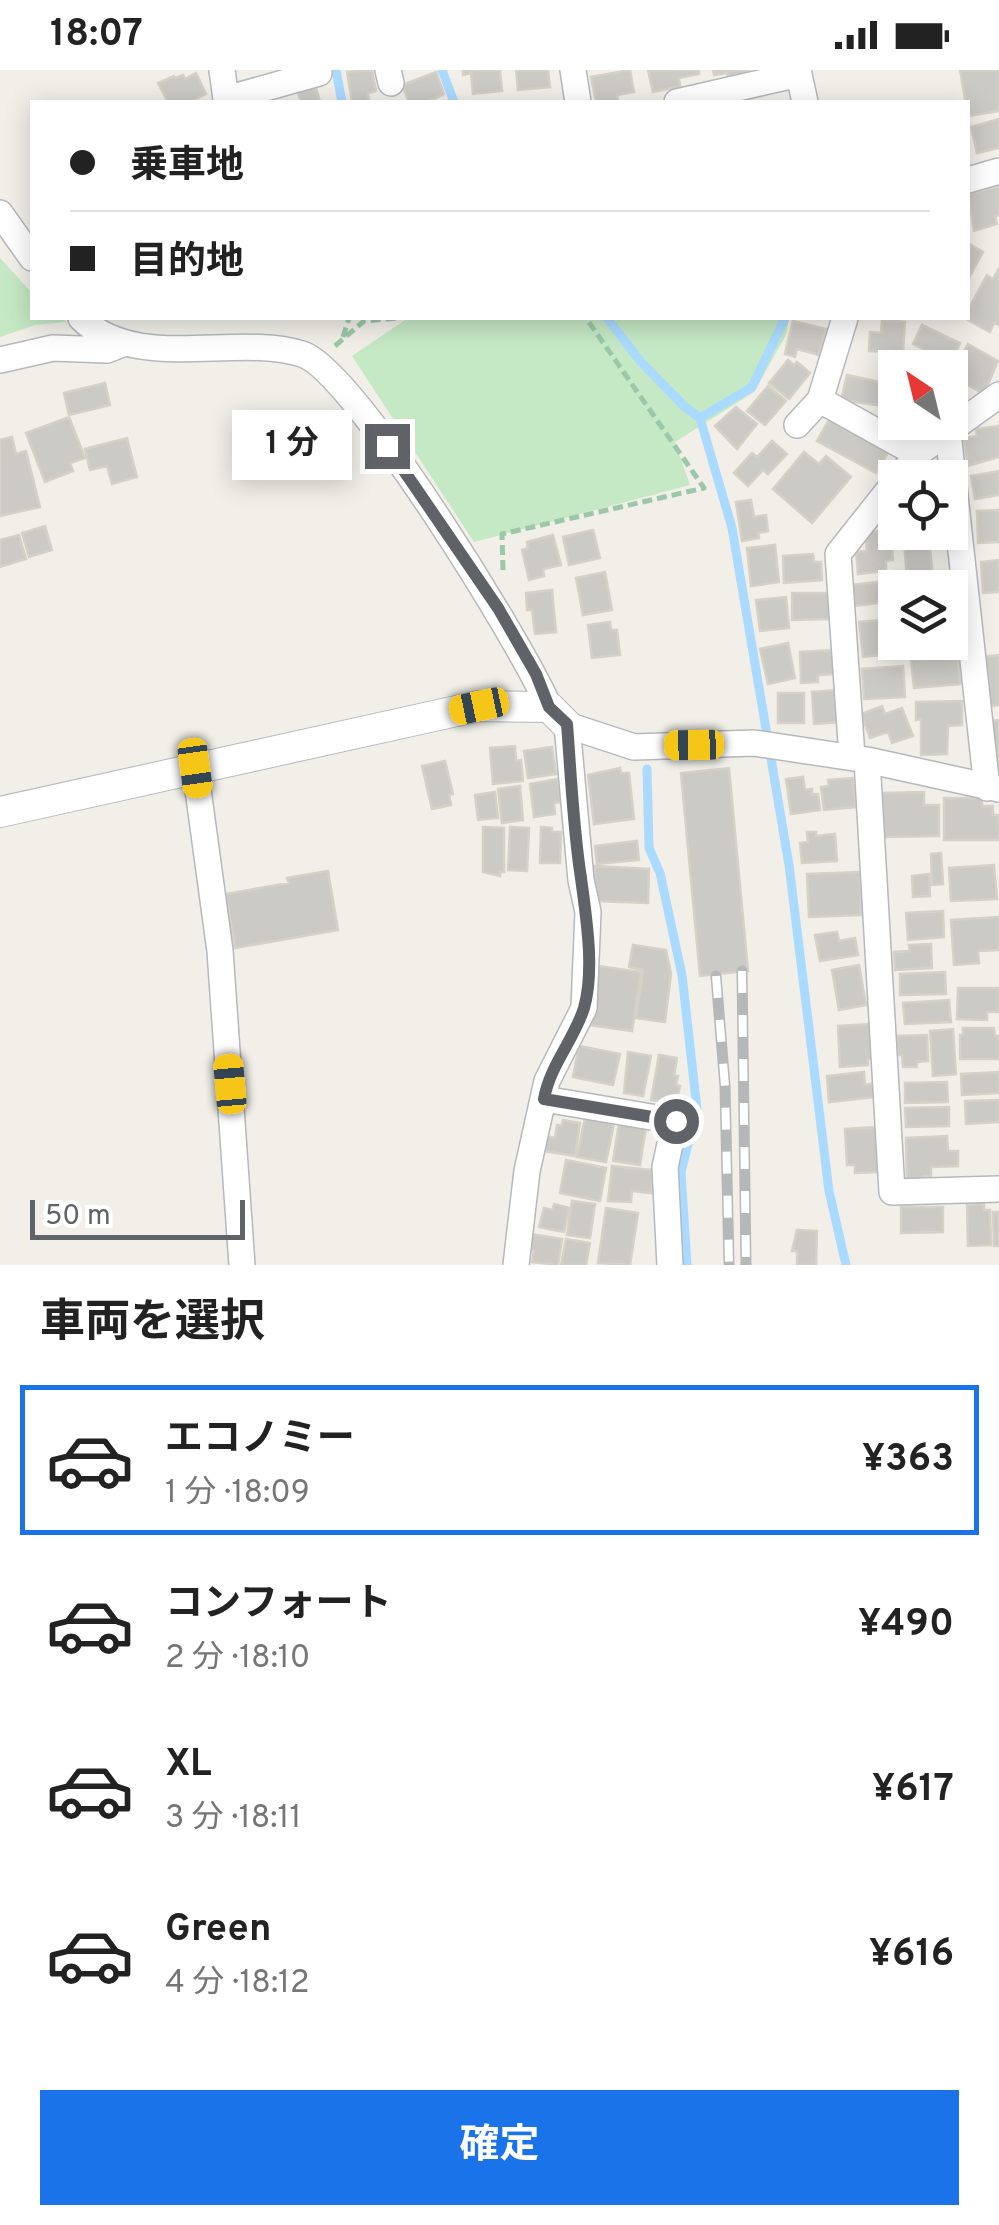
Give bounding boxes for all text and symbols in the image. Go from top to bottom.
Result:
text: 18:07 [50,11,143,60]
text: 乗車地 [130,143,244,192]
text: 目的地 [130,239,244,288]
north arrow [878,350,968,440]
map controls [878,350,968,660]
callout: 1 分 [232,411,352,481]
route end [365,424,410,469]
text: 1 分 [266,425,318,465]
button: locate [878,460,968,550]
button: layers [878,570,968,660]
car [447,685,511,727]
car [664,729,724,761]
car [176,736,214,800]
car [212,1053,248,1115]
route start [654,1099,699,1144]
scale bar [30,1195,245,1240]
text: 50 m [45,1199,111,1235]
text: 車両を選択 [40,1296,265,1353]
icon: car [45,1415,135,1505]
text: エコノミー [165,1416,355,1465]
text: ¥363 [862,1436,954,1485]
text: 1 分 · 18:09 [165,1474,310,1514]
icon: car [45,1580,135,1670]
text: コンフォート [165,1581,392,1630]
text: ¥490 [858,1601,954,1650]
text: 2 分 · 18:10 [165,1639,310,1679]
text: XL [165,1741,212,1790]
icon: car [45,1745,135,1835]
text: ¥617 [872,1766,954,1815]
text: 3 分 · 18:11 [165,1799,301,1839]
text: Green [165,1906,271,1955]
icon: car [45,1910,135,2000]
text: ¥616 [869,1931,954,1980]
text: 4 分 · 18:12 [165,1964,310,2004]
button: 確定 [40,2090,959,2205]

